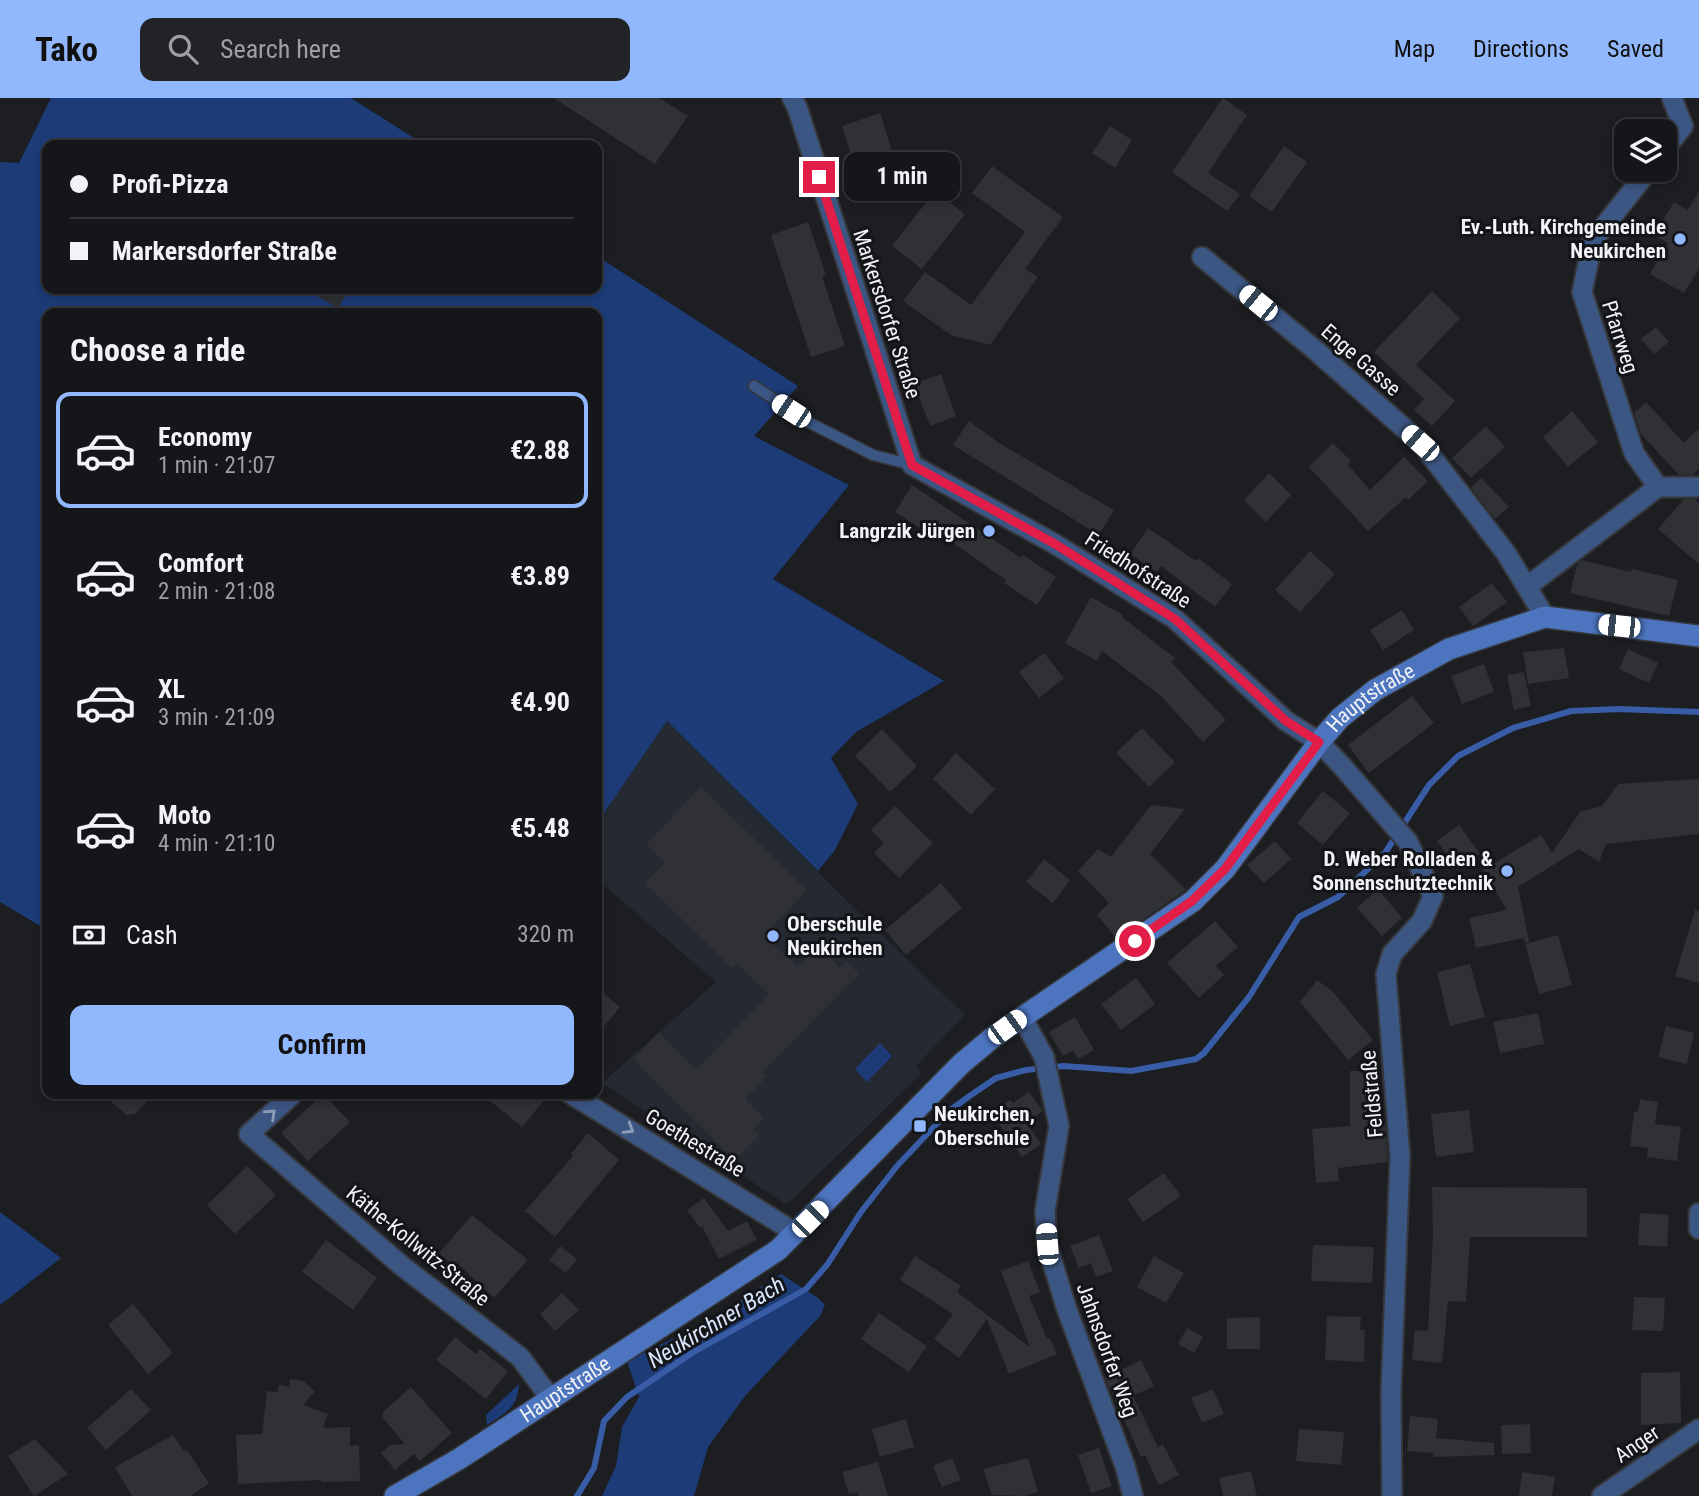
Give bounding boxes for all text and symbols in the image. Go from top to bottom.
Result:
search box [140,18,630,81]
text: Tako [35,30,98,69]
icon: search [164,30,202,68]
text: Search here [220,34,341,64]
text: Map [1394,35,1435,63]
text: Directions [1473,35,1569,63]
text: Saved [1607,35,1664,63]
map controls [1614,119,1677,182]
button: layers [1614,119,1677,182]
callout: 1 min [844,153,959,202]
route end [803,161,835,193]
text: 1 min [876,163,928,190]
text: Profi-Pizza [112,169,229,199]
place label: Ev.-Luth. Kirchgemeinde Neukirchen [1461,215,1666,263]
street label: Markersdorfer Straße [848,226,926,402]
marker: Ev.-Luth. Kirchgemeinde Neukirchen [1672,231,1688,247]
text: Markersdorfer Straße [112,236,337,266]
car [1236,282,1281,324]
street label: Pfarrweg [1597,298,1643,376]
street label: Enge Gasse [1316,319,1406,401]
text: Choose a ride [70,331,245,369]
car [768,391,815,431]
icon: car [74,419,137,482]
car [1398,421,1443,465]
text: Economy [158,422,252,452]
text: €2.88 [510,435,570,465]
text: 1 min · 21:07 [158,452,275,479]
place label: Langrzik Jürgen [839,519,975,543]
marker: Langrzik Jürgen [981,523,997,539]
street label: Friedhofstraße [1081,527,1196,613]
icon: car [74,545,137,608]
text: Comfort [158,548,244,578]
text: €3.89 [510,561,570,591]
text: 2 min · 21:08 [158,578,275,605]
car [1598,613,1641,639]
street label: Hauptstraße [1322,658,1419,737]
icon: car [74,671,137,734]
text: XL [158,674,185,704]
text: €4.90 [510,687,570,717]
text: 3 min · 21:09 [158,704,275,731]
icon: car [74,797,137,860]
text: Moto [158,800,211,830]
text: €5.48 [510,813,570,843]
text: 4 min · 21:10 [158,830,275,857]
place label: D. Weber Rolladen & Sonnenschutztechnik [1312,847,1494,895]
marker: D. Weber Rolladen & Sonnenschutztechnik [1499,863,1515,879]
place label: Oberschule Neukirchen [787,912,883,960]
icon: cash [70,916,108,954]
text: Cash [126,920,178,950]
text: 320 m [517,921,574,948]
route start [1119,925,1151,957]
marker: Oberschule Neukirchen [765,928,781,944]
button: Confirm [70,1005,574,1085]
car [984,1006,1031,1048]
street label: Feldstraße [1356,1049,1388,1139]
place label: Neukirchen, Oberschule [934,1102,1035,1150]
street label: Goethestraße [641,1104,749,1182]
one-way arrow [263,1109,276,1122]
marker: Neukirchen, Oberschule [912,1118,928,1134]
one-way arrow [621,1121,634,1134]
street label: Käthe-Kollwitz-Straße [342,1181,495,1311]
car [788,1197,833,1241]
car [1036,1222,1059,1266]
water label: Neukirchner Bach [643,1271,790,1374]
street label: Jahnsdorfer Weg [1072,1280,1142,1420]
street label: Hauptstraße [516,1351,615,1427]
street label: Anger [1610,1420,1664,1468]

